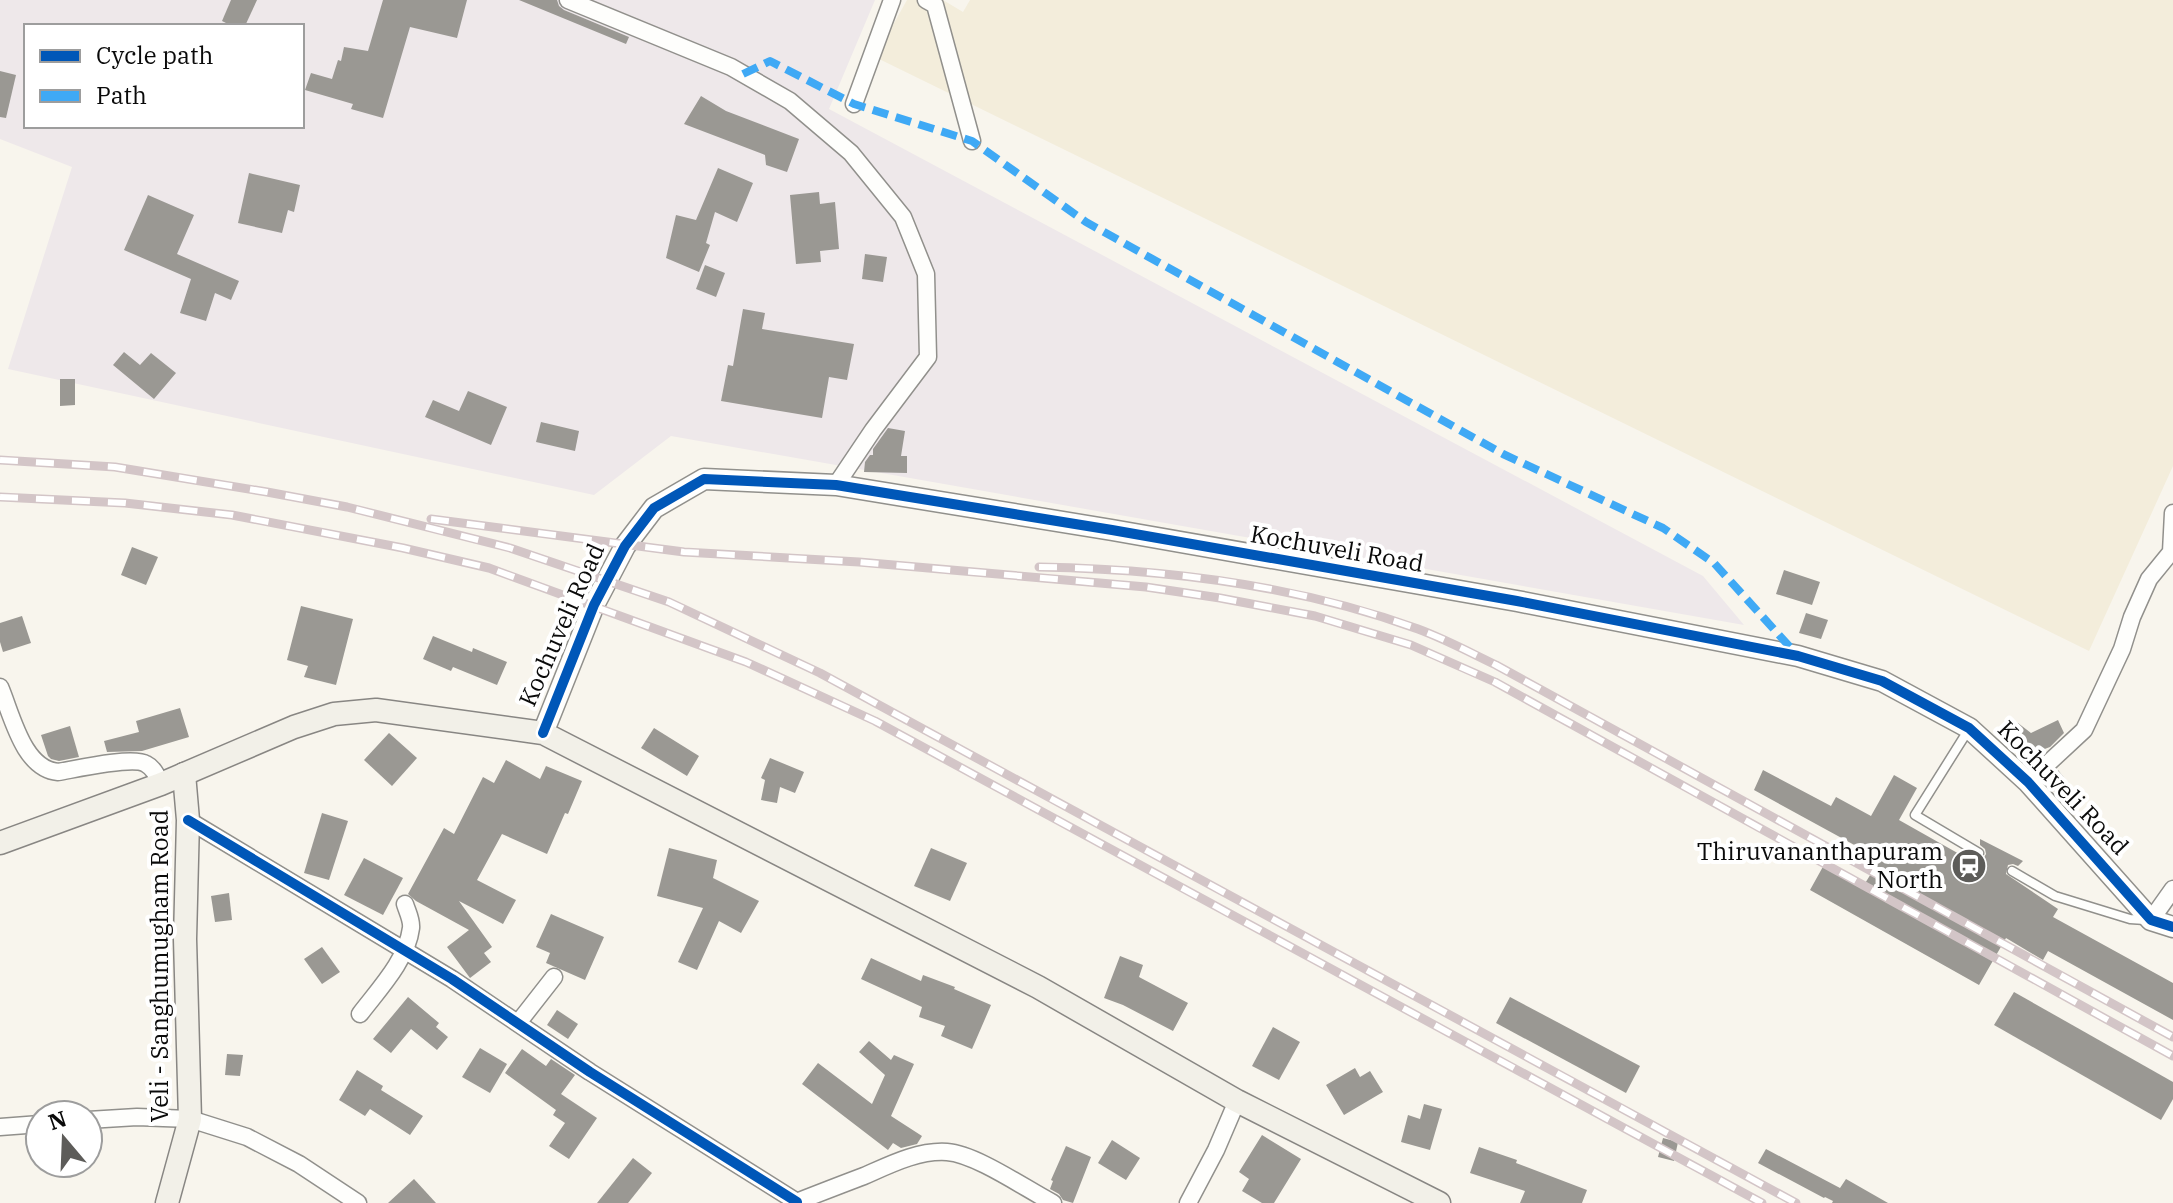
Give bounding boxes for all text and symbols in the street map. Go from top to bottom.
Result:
legend [24,24,304,128]
text: Cycle path [96,39,213,71]
text: Path [96,79,147,111]
street label: Kochuveli Road [1248,517,1426,579]
street label: Kochuveli Road [511,538,611,711]
street label: Kochuveli Road [1991,713,2136,861]
street label: Veli - Sanghumugham Road [143,810,175,1122]
place label: Thiruvananthapuram North [1697,835,1943,895]
station icon: Thiruvananthapuram North [1950,847,1988,885]
north arrow [24,1099,104,1179]
text: N [44,1103,70,1136]

